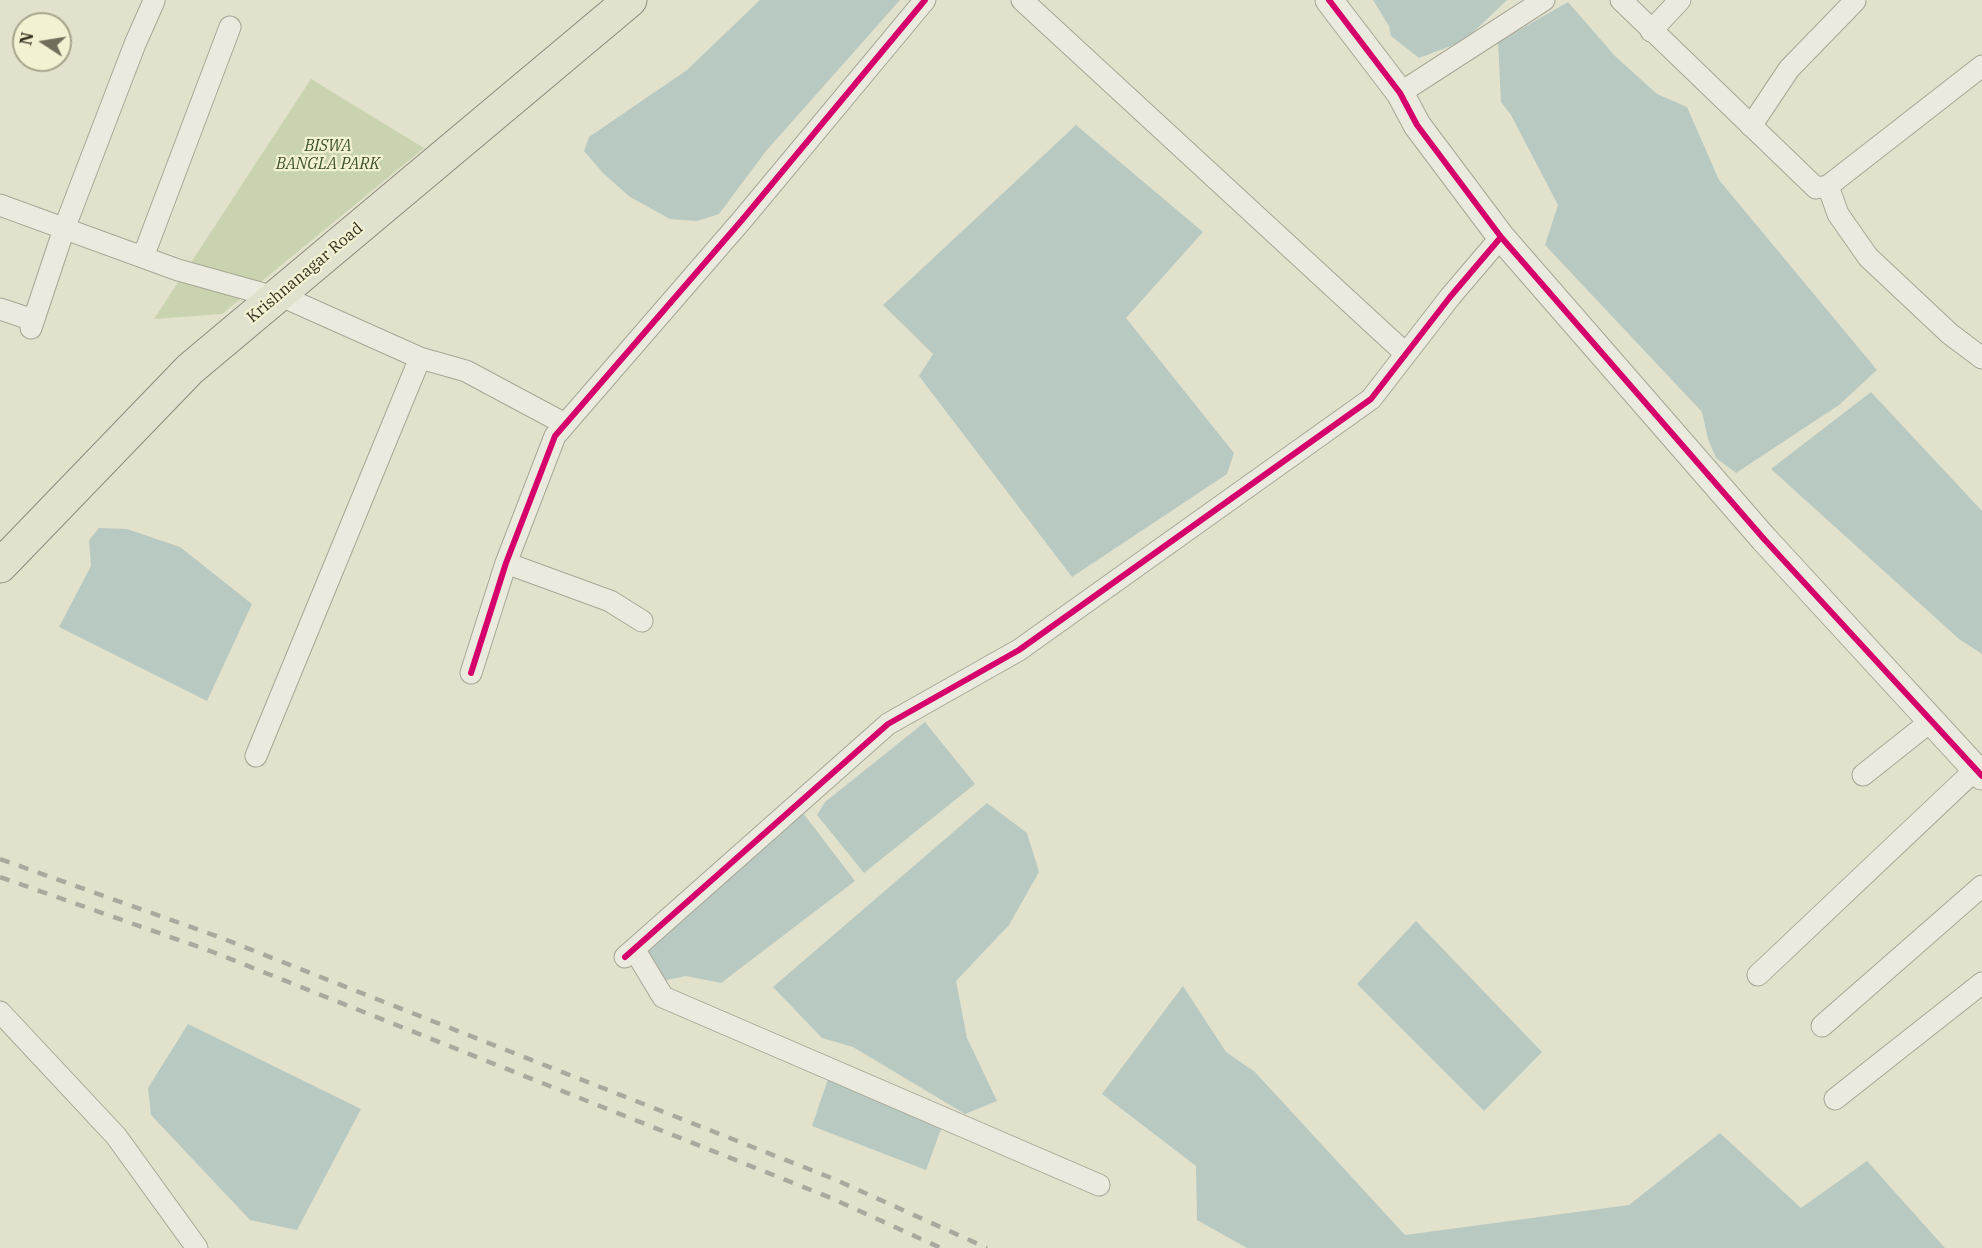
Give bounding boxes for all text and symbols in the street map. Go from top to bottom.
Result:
north arrow [12,12,72,72]
text: N [15,30,37,47]
park label: BISWA BANGLA PARK [276,136,380,174]
street label: Krishnanagar Road [243,219,367,327]

